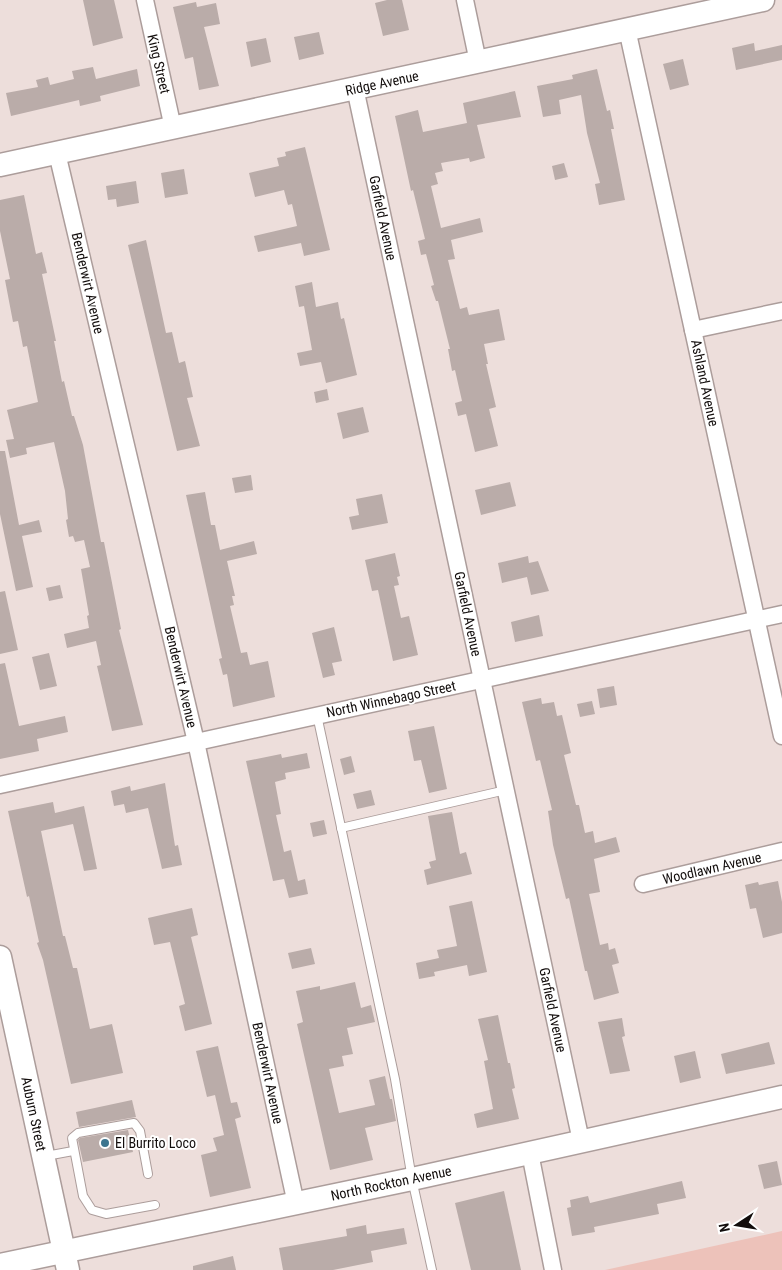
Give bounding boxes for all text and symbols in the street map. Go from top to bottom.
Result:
street label: King Street [144,33,174,95]
street label: Ridge Avenue [344,67,421,99]
street label: Garfield Avenue [366,174,400,262]
street label: Benderwirt Avenue [69,231,108,336]
street label: Ashland Avenue [688,338,722,428]
street label: Garfield Avenue [451,570,485,658]
street label: Benderwirt Avenue [162,625,201,730]
street label: North Winnebago Street [325,677,457,721]
street label: Woodlawn Avenue [661,849,763,887]
street label: Garfield Avenue [536,966,570,1054]
street label: Benderwirt Avenue [249,1021,287,1126]
street label: Auburn Street [18,1075,50,1153]
place label: El Burrito Loco [115,1135,196,1151]
marker: El Burrito Loco [99,1137,111,1149]
street label: North Rockton Avenue [329,1162,453,1204]
north arrow [712,1200,762,1250]
text: N [716,1222,733,1234]

